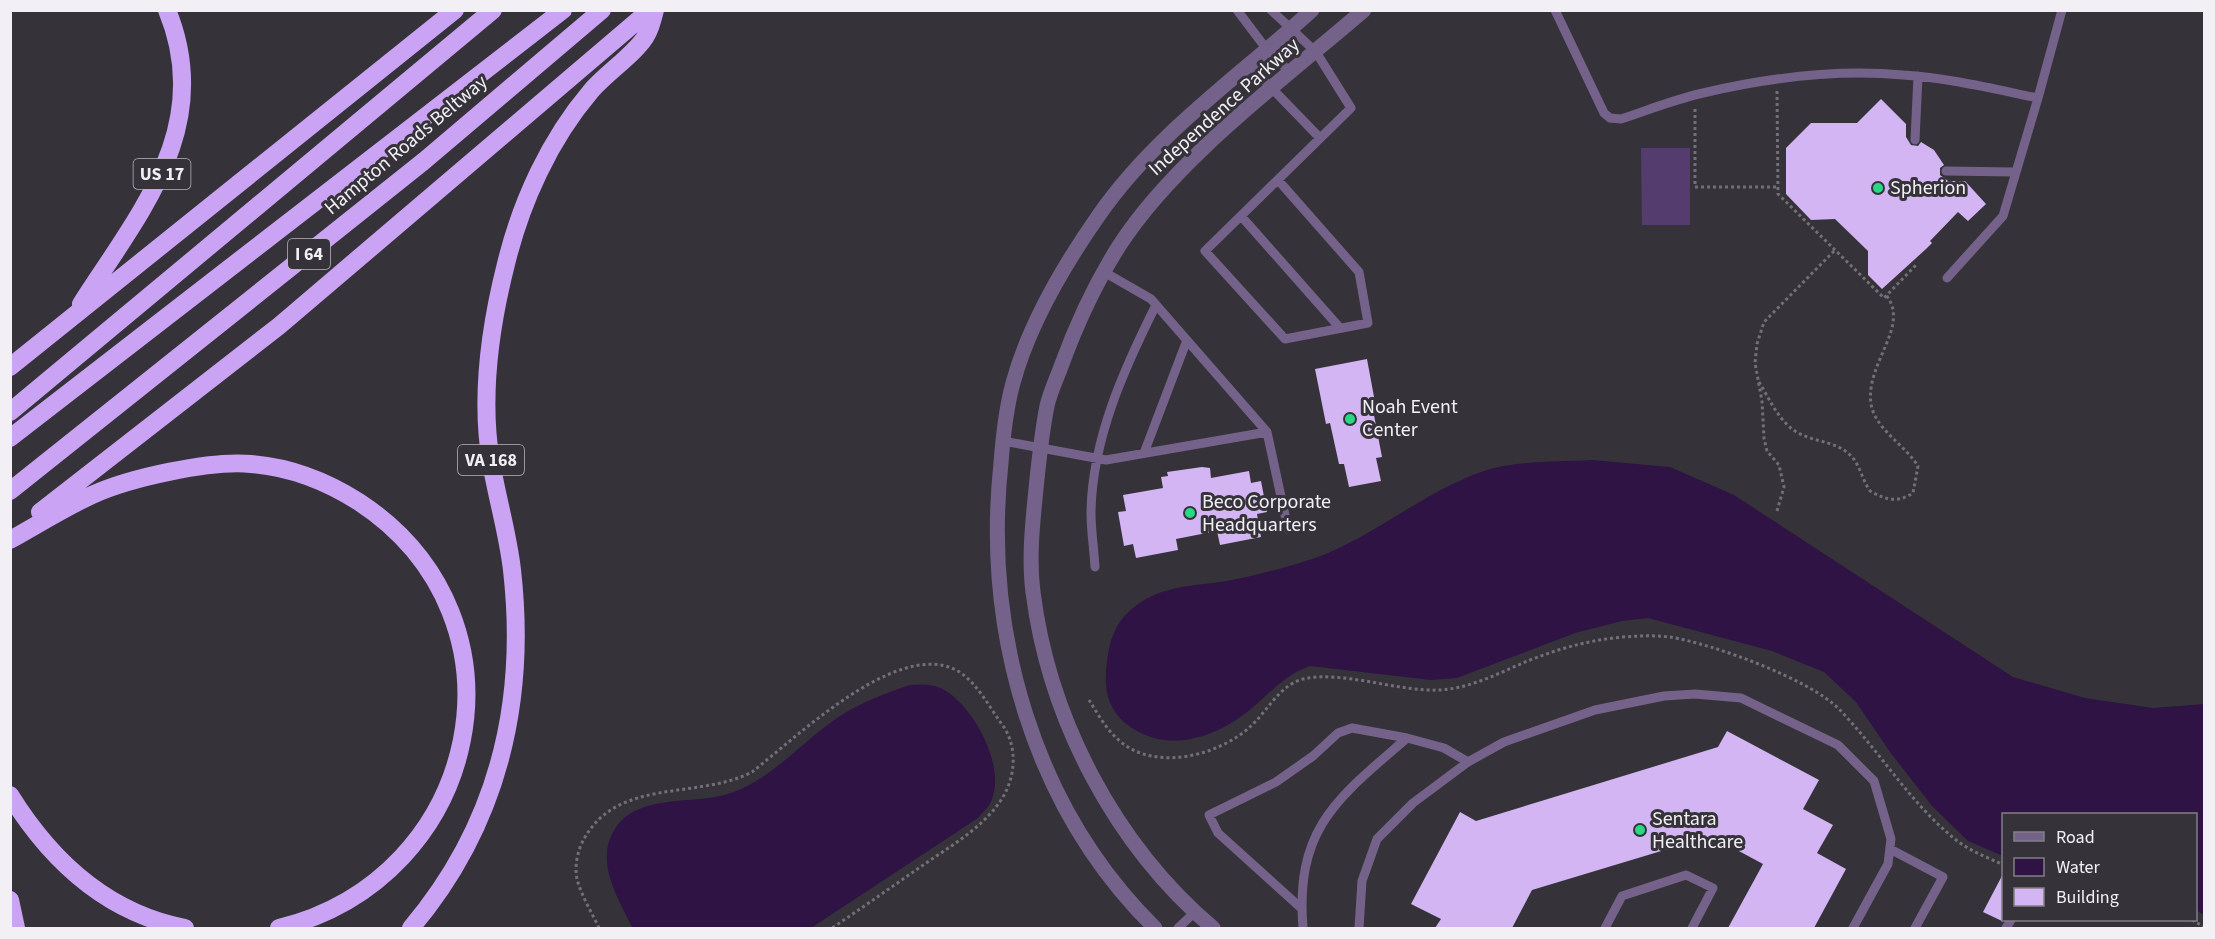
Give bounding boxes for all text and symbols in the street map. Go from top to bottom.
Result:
street label: Independence Parkway [1142,31,1306,183]
street label: Hampton Roads Beltway [318,68,494,222]
road number: US 17 [134,159,190,189]
place label: Spherion [1890,174,1966,202]
marker: Spherion [1871,181,1885,195]
road number: I 64 [288,239,330,269]
place label: Noah Event Center [1362,393,1458,444]
marker: Noah Event Center [1343,412,1357,426]
road number: VA 168 [458,445,524,475]
place label: Beco Corporate Headquarters [1202,488,1331,539]
marker: Beco Corporate Headquarters [1183,506,1197,520]
place label: Sentara Healthcare [1652,805,1743,856]
legend [2002,813,2197,921]
marker: Sentara Healthcare [1633,823,1647,837]
text: Road [2056,825,2095,850]
text: Water [2056,855,2100,880]
text: Building [2056,885,2119,910]

